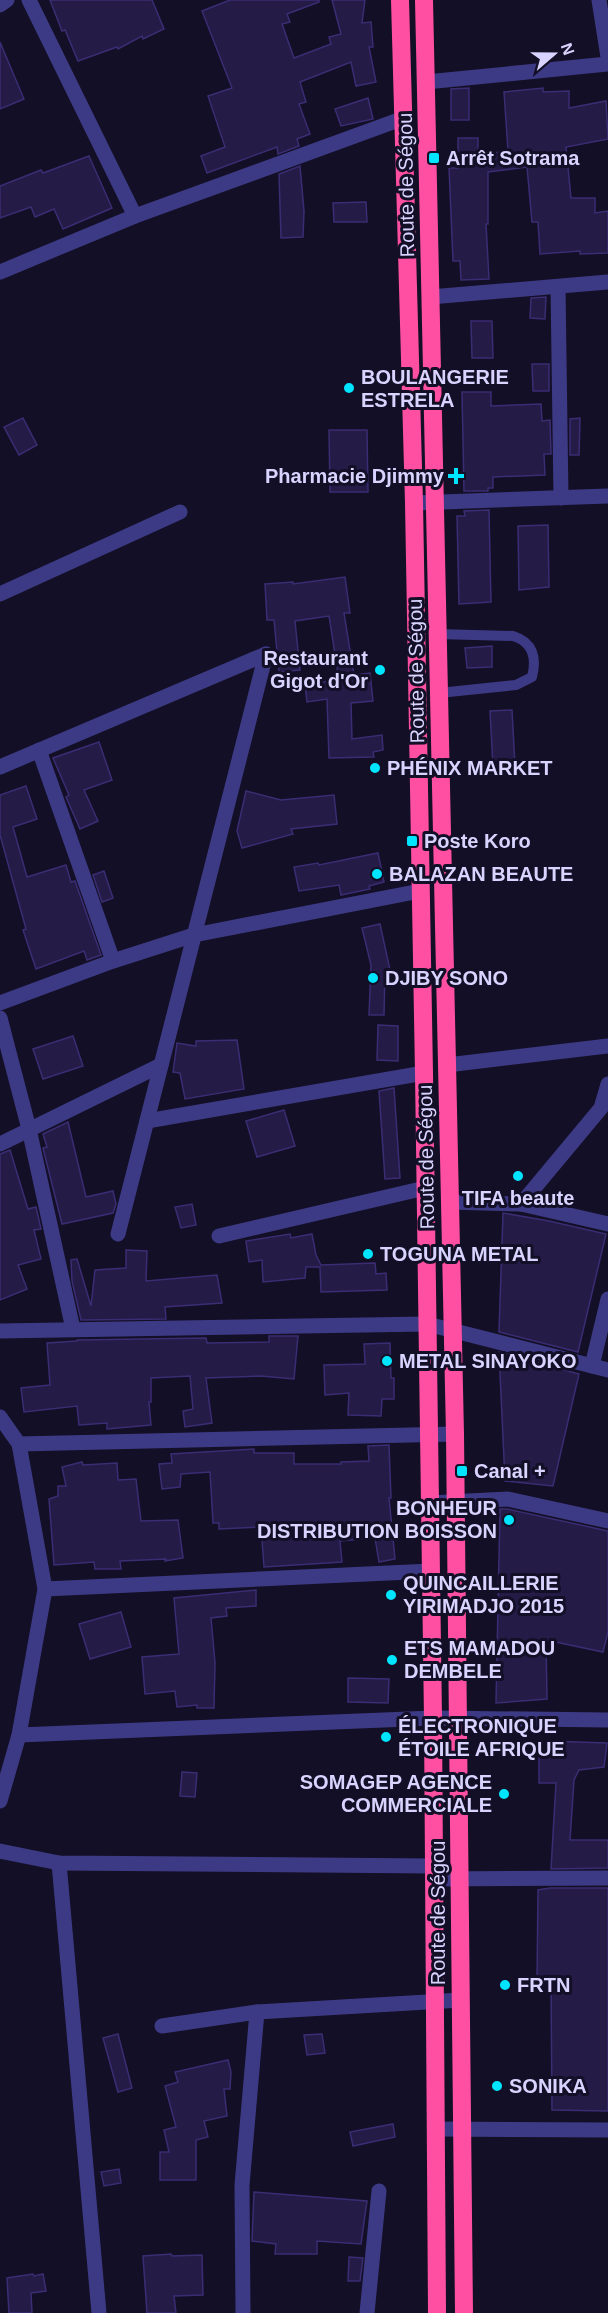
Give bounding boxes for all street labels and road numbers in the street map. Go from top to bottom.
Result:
street label: Route de Ségou [394,113,418,257]
street label: Route de Ségou [404,599,428,743]
street label: Route de Ségou [414,1085,438,1229]
street label: Route de Ségou [427,1841,449,1985]

